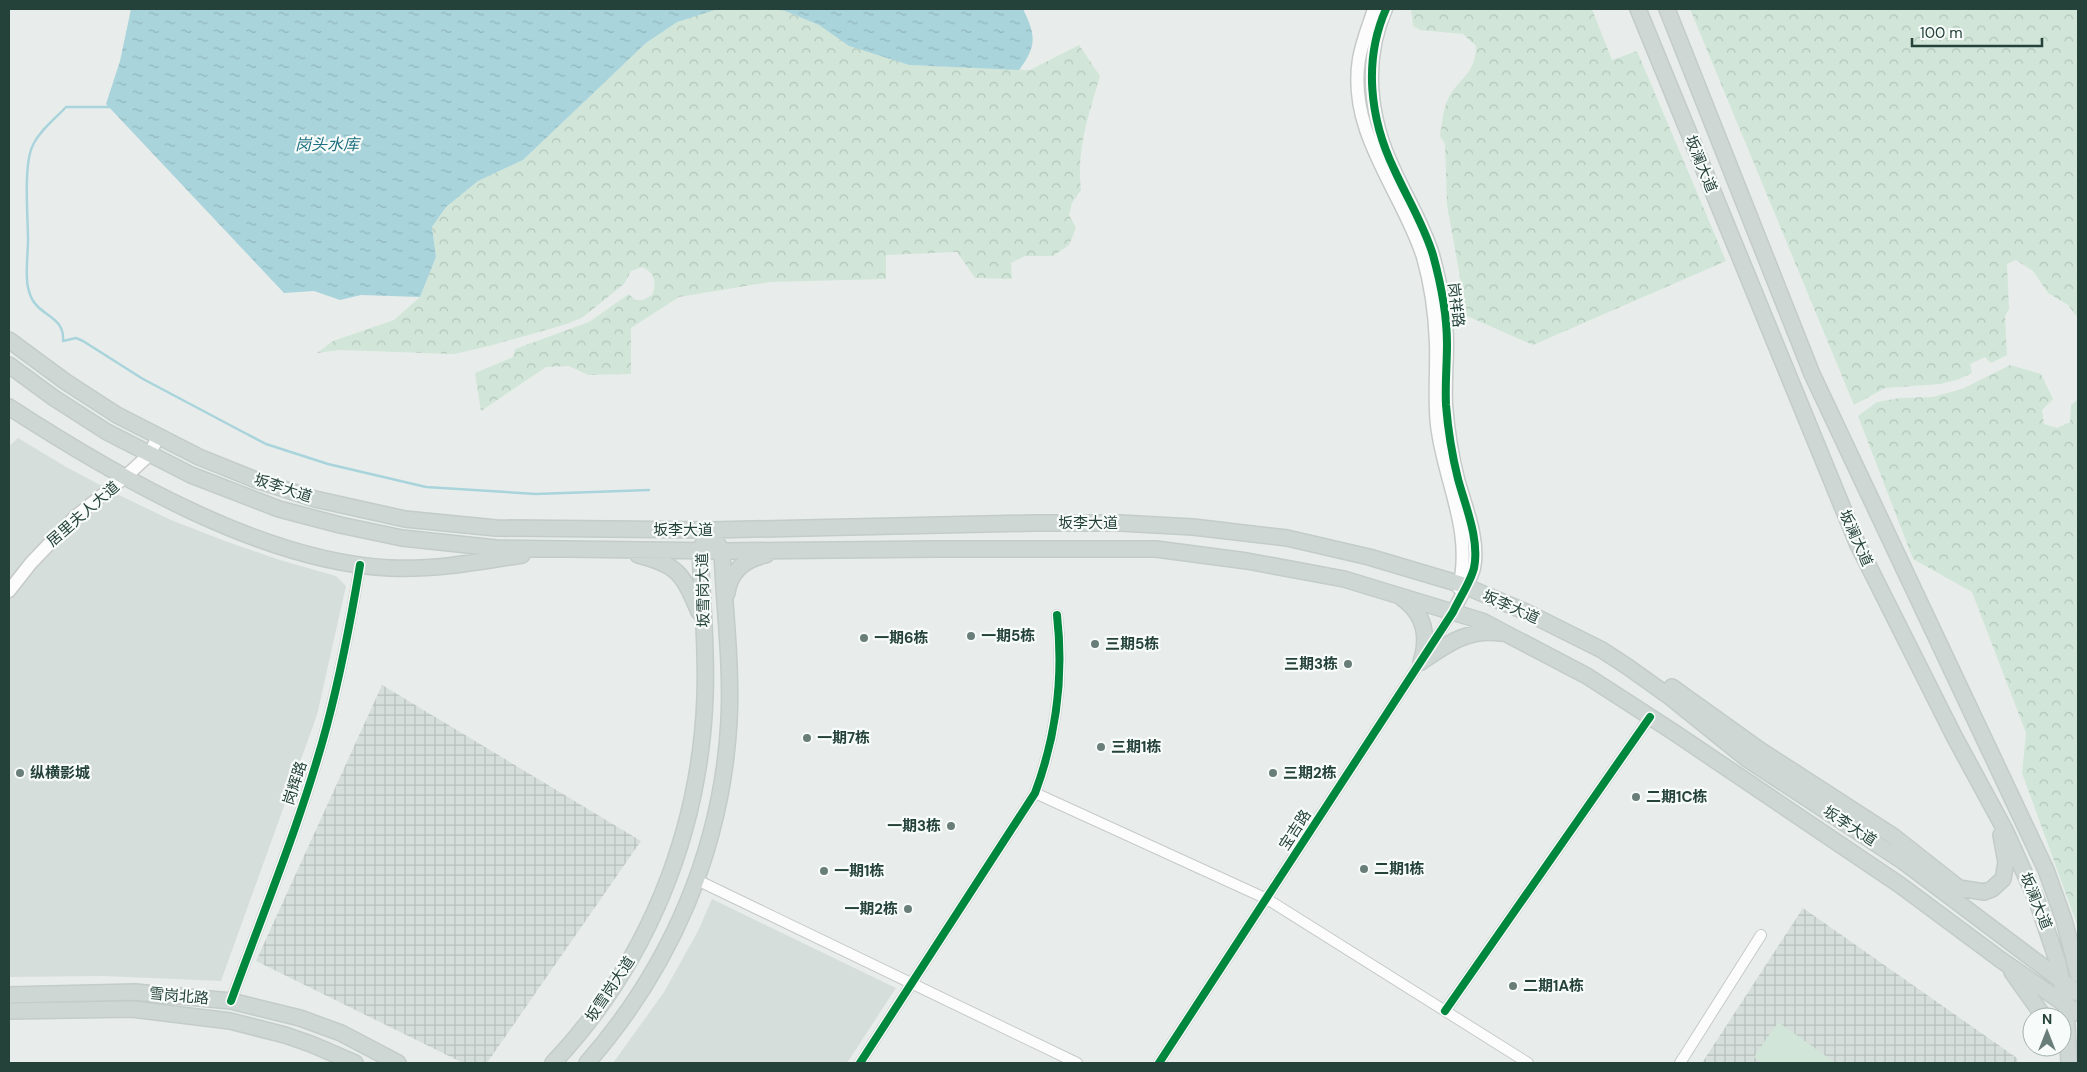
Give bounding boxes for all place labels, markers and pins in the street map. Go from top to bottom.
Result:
place label: 一期5栋 [981,626,1035,646]
place label: 一期6栋 [874,628,929,648]
marker: 一期5栋 [965,630,977,642]
marker: 一期6栋 [858,632,870,644]
place label: 三期5栋 [1105,634,1159,654]
marker: 三期5栋 [1089,638,1101,650]
place label: 三期3栋 [1284,654,1338,674]
marker: 三期3栋 [1342,658,1354,670]
place label: 一期7栋 [817,728,870,748]
marker: 一期7栋 [801,732,813,744]
place label: 三期1栋 [1111,737,1161,757]
marker: 三期1栋 [1095,741,1107,753]
place label: 纵横影城 [30,763,90,783]
place label: 三期2栋 [1283,763,1337,783]
marker: 纵横影城 [14,767,26,779]
marker: 三期2栋 [1267,767,1279,779]
place label: 二期1C栋 [1646,787,1708,807]
marker: 二期1C栋 [1630,791,1642,803]
place label: 一期3栋 [887,816,941,836]
marker: 一期3栋 [945,820,957,832]
place label: 二期1栋 [1374,859,1424,879]
place label: 一期1栋 [834,861,884,881]
marker: 二期1栋 [1358,863,1370,875]
marker: 一期1栋 [818,865,830,877]
place label: 一期2栋 [844,899,898,919]
marker: 一期2栋 [902,903,914,915]
place label: 二期1A栋 [1523,976,1584,996]
marker: 二期1A栋 [1507,980,1519,992]

